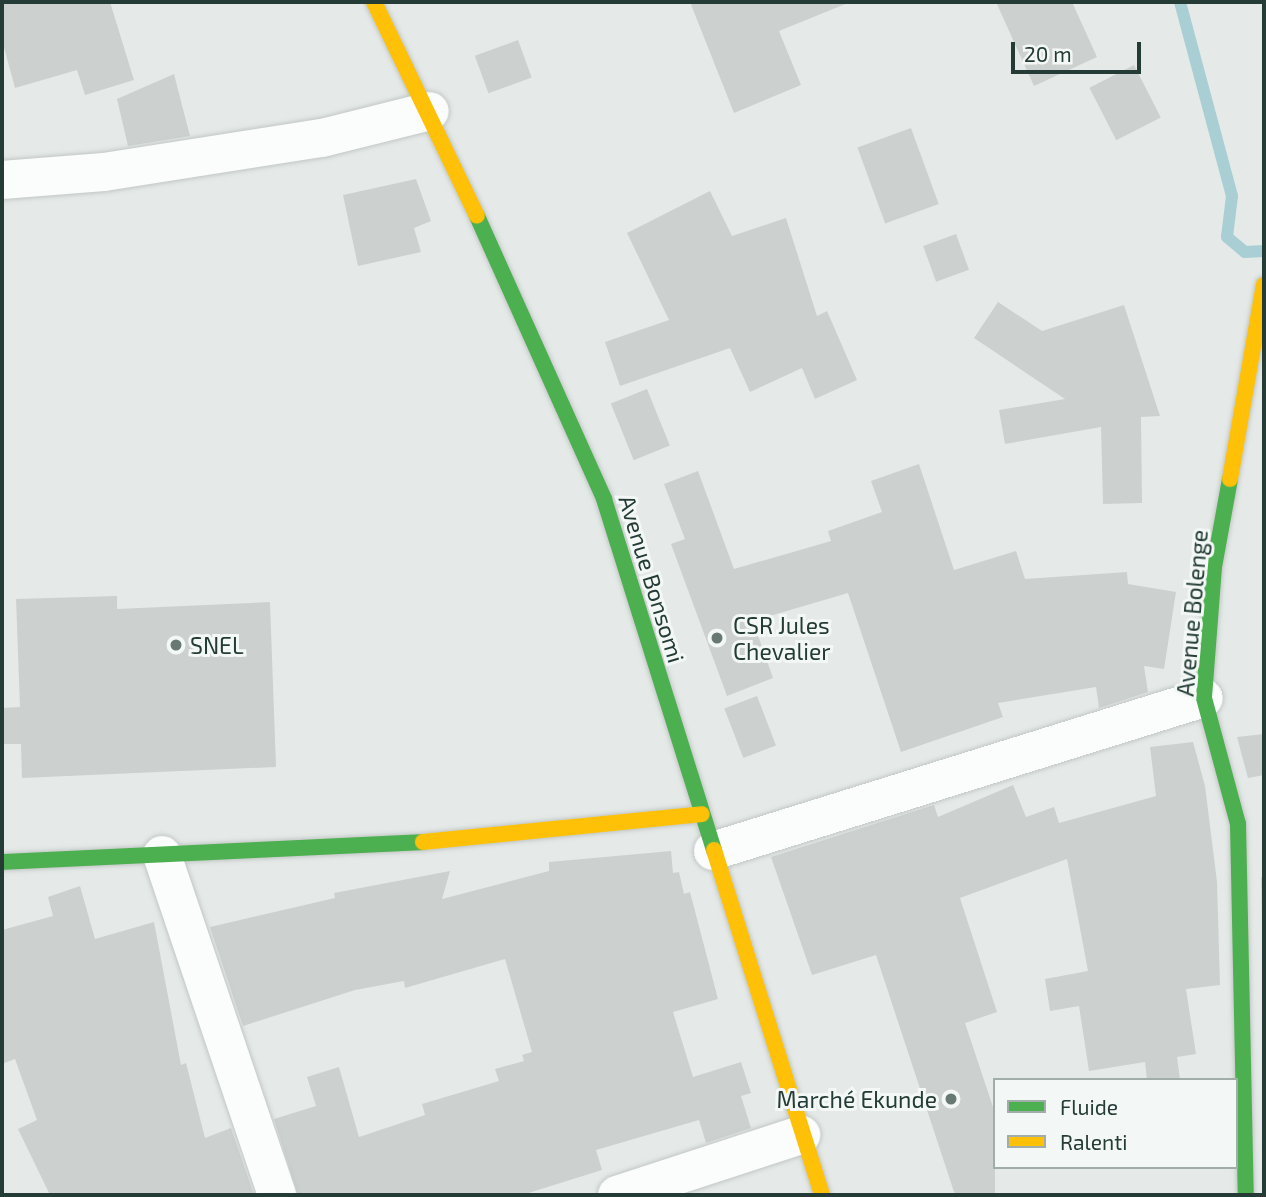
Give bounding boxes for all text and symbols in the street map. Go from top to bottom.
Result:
scale bar [1014,28,1144,72]
text: 20 m [1024,41,1072,66]
street label: Avenue Bonsomi [613,492,691,666]
street label: Avenue Bolenge [1171,529,1213,697]
place label: CSR Jules Chevalier [733,611,831,665]
marker: CSR Jules Chevalier [707,628,727,648]
place label: SNEL [190,631,244,659]
marker: SNEL [168,637,184,653]
legend [993,1078,1238,1169]
place label: Marché Ekunde [777,1085,937,1113]
marker: Marché Ekunde [943,1091,959,1107]
text: Fluide [1060,1094,1118,1119]
text: Ralenti [1060,1129,1127,1154]

